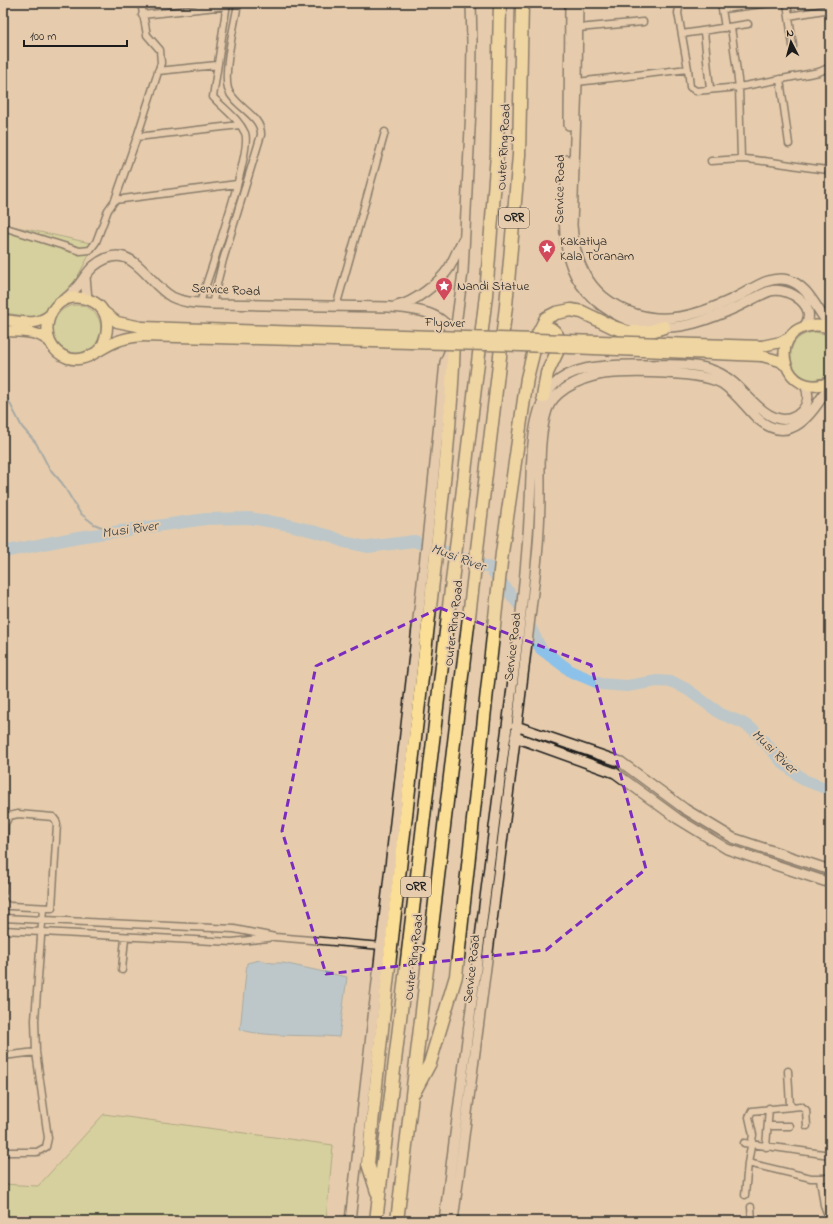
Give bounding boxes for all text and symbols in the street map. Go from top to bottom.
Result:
scale bar [24,22,127,48]
north arrow [771,22,811,62]
text: N [786,25,795,41]
text: 100 m [30,28,57,46]
street label: Outer Ring Road [492,103,517,191]
street label: Service Road [550,154,570,224]
road number: ORR [499,208,529,228]
place label: Kakatiya Kala Toranam [560,232,634,266]
place icon: Kakatiya Kala Toranam [537,238,557,263]
place icon: Nandi Statue [434,276,454,301]
place label: Nandi Statue [457,277,530,296]
street label: Service Road [191,279,261,301]
street label: Flyover [424,313,466,334]
water label: Musi River [101,515,161,544]
water label: Musi River [428,539,490,578]
street label: Outer Ring Road [439,578,470,667]
street label: Service Road [499,611,527,682]
water label: Musi River [746,725,803,780]
road number: ORR [401,877,431,897]
street label: Outer Ring Road [399,912,430,1001]
street label: Service Road [458,933,486,1004]

